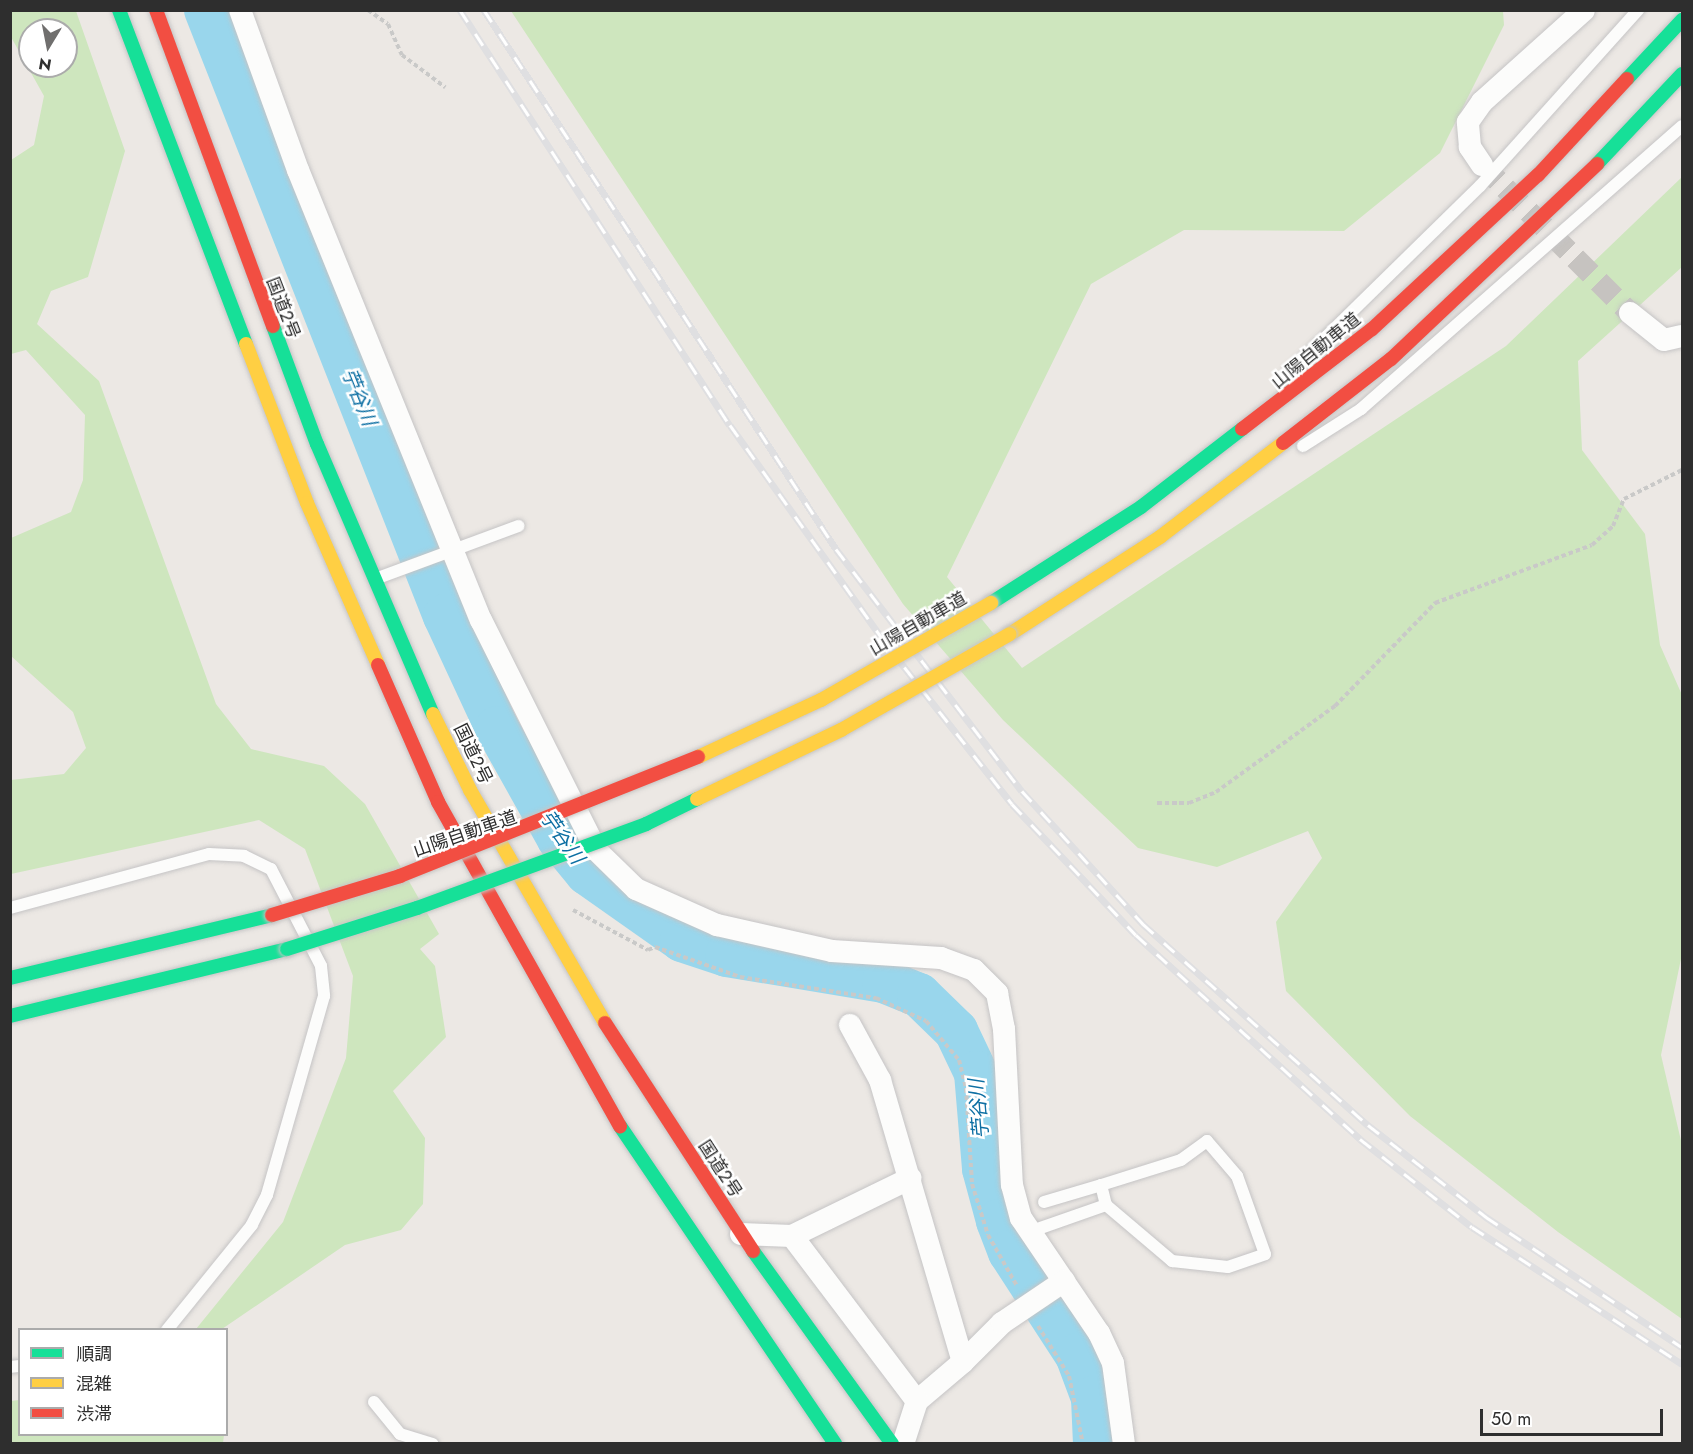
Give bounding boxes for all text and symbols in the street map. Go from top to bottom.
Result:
north arrow [18,18,78,78]
text: N [37,52,53,77]
street label: 国道2号 [261,274,305,342]
street label: 山陽自動車道 [1267,309,1365,393]
water label: 苧谷川 [337,365,381,429]
street label: 山陽自動車道 [866,588,970,660]
street label: 国道2号 [449,720,497,788]
street label: 山陽自動車道 [410,806,520,862]
water label: 苧谷川 [535,806,589,868]
water label: 苧谷川 [964,1078,994,1140]
street label: 国道2号 [693,1136,747,1202]
legend [18,1328,228,1436]
text: 順調 [76,1341,112,1367]
text: 混雑 [76,1371,112,1397]
scale bar [1483,1397,1666,1435]
text: 渋滞 [76,1401,112,1427]
text: 50 m [1491,1406,1531,1432]

